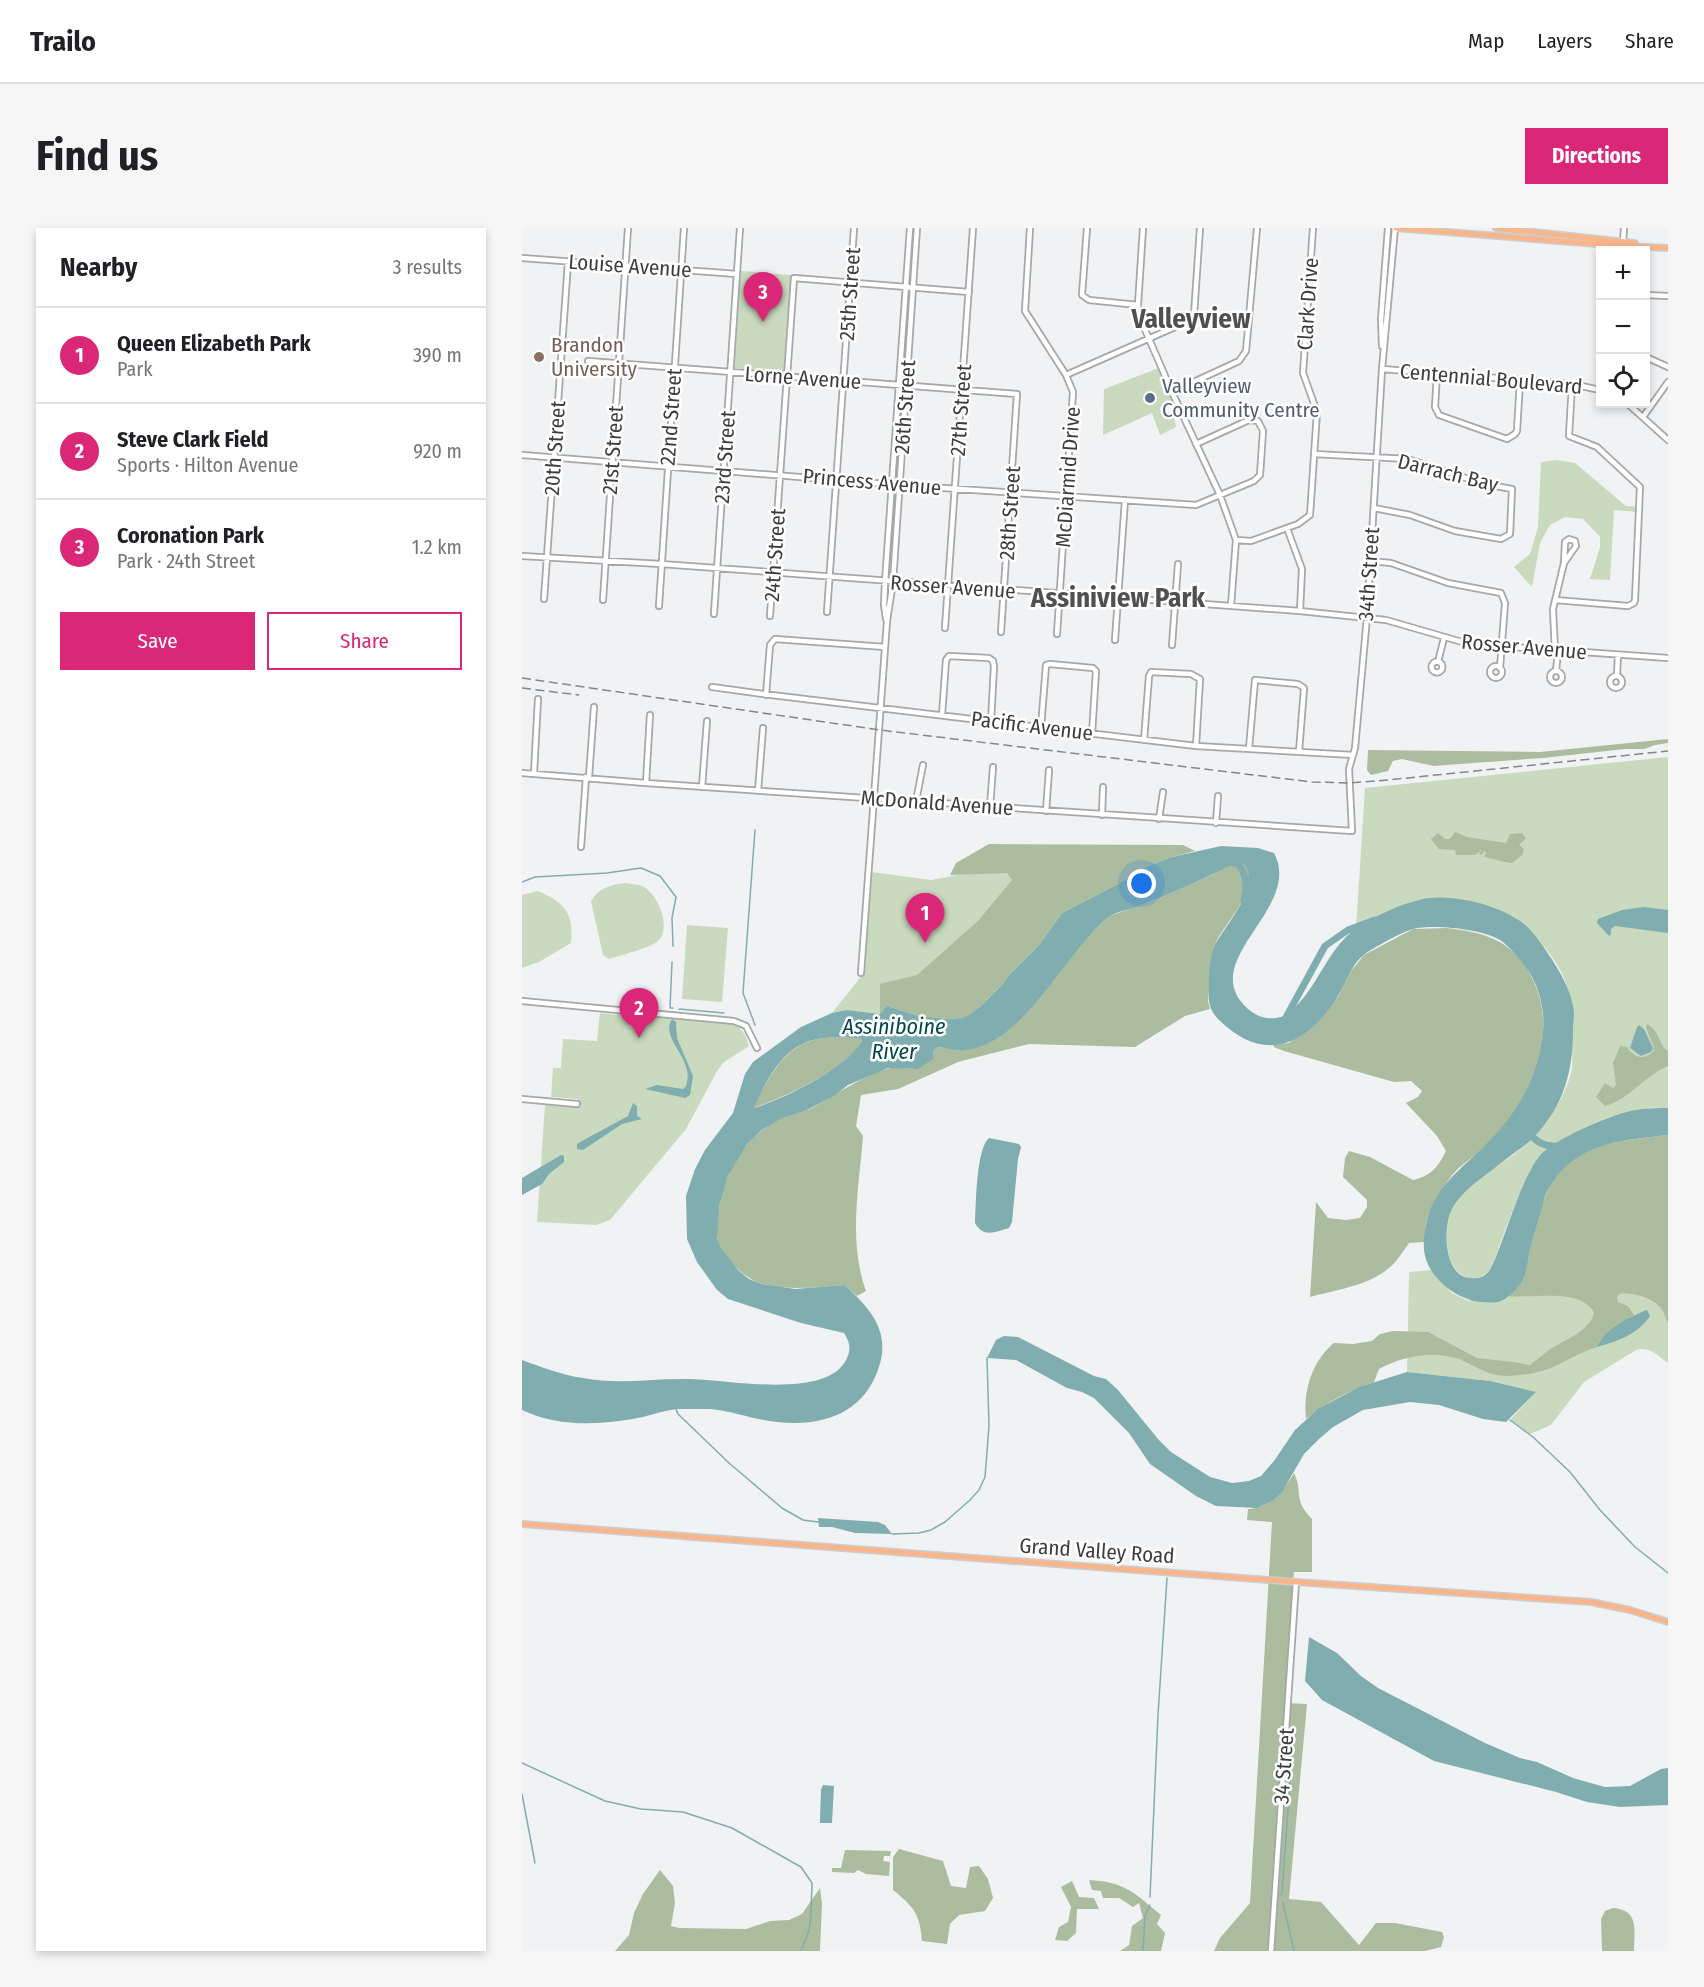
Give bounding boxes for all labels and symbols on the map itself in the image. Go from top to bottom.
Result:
street label: 25th Street [834,246,866,341]
street label: Louise Avenue [567,249,693,283]
street label: Clark Drive [1292,257,1324,351]
pin: 3 [744,272,782,322]
district label: Valleyview [1130,303,1251,335]
place label: Brandon University [551,332,637,382]
marker: Brandon University [532,350,546,364]
street label: Centennial Boulevard [1399,358,1583,400]
street label: 26th Street [889,359,921,455]
street label: Lorne Avenue [744,361,862,395]
street label: 27th Street [945,363,977,457]
street label: 22nd Street [655,367,687,466]
place label: Valleyview Community Centre [1162,373,1320,423]
marker: Valleyview Community Centre [1143,391,1157,405]
street label: 20th Street [539,400,571,496]
street label: 21st Street [597,404,629,496]
street label: McDiarmid Drive [1050,406,1086,548]
street label: 23rd Street [709,409,741,504]
street label: Darrach Bay [1395,448,1501,498]
street label: Princess Avenue [802,463,942,501]
street label: 28th Street [994,465,1026,561]
street label: 24th Street [759,507,791,603]
street label: 34th Street [1353,526,1385,622]
street label: Rosser Avenue [889,570,1017,604]
district label: Assiniview Park [1030,582,1205,614]
street label: Rosser Avenue [1460,629,1588,665]
street label: Pacific Avenue [970,706,1094,746]
street label: McDonald Avenue [860,785,1014,821]
your location [1127,869,1156,898]
pin: 1 [906,894,944,943]
pin: 2 [620,988,658,1038]
water label: Assiniboine River [842,1013,945,1065]
street label: Grand Valley Road [1019,1533,1175,1569]
street label: 34 Street [1268,1727,1300,1805]

